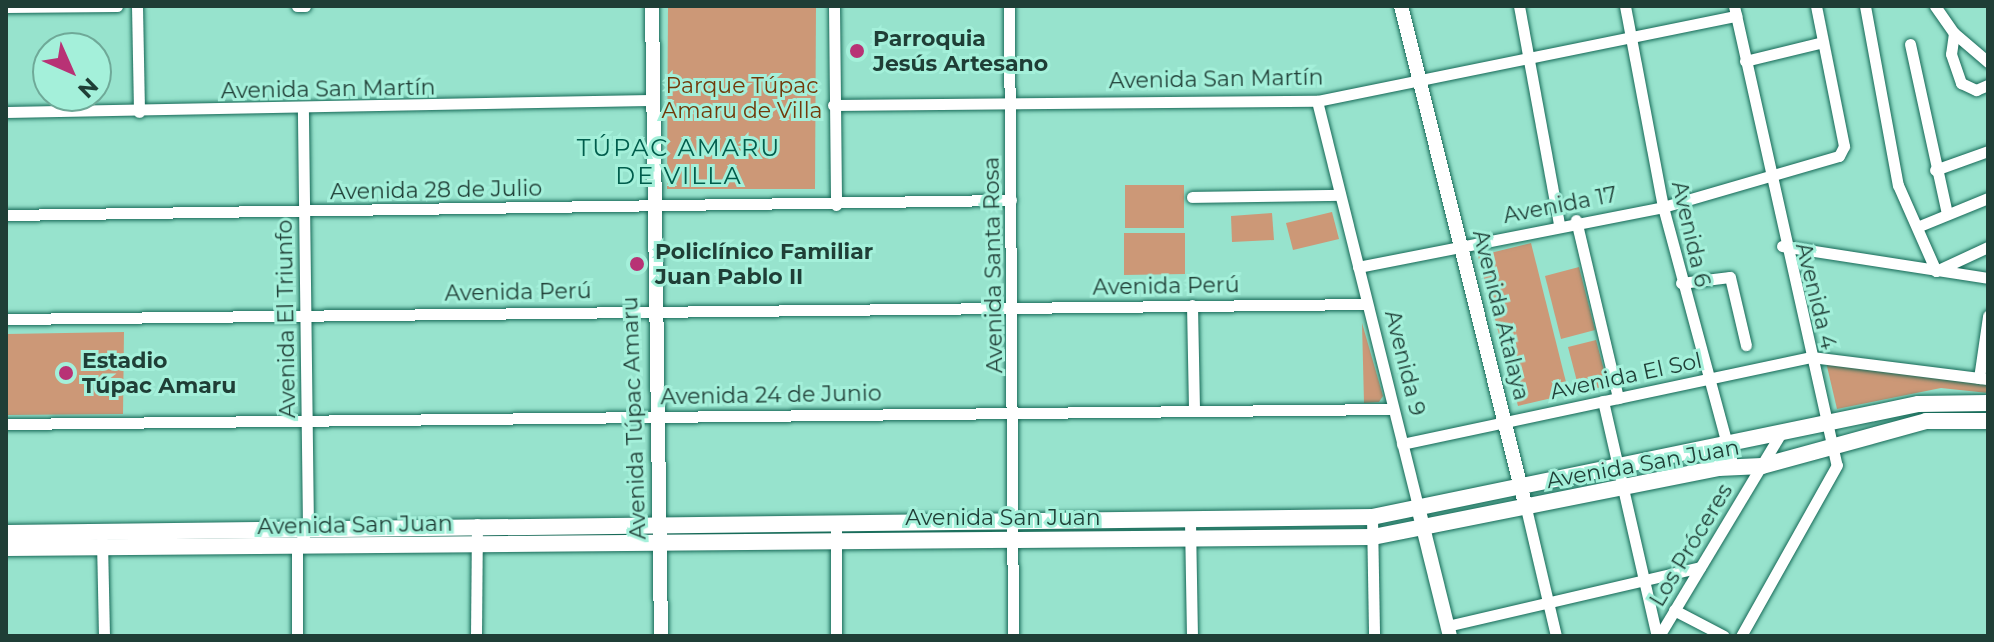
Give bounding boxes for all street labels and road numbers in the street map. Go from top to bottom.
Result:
street label: Avenida San Martín [1109,64,1323,94]
street label: Avenida San Martín [221,74,435,104]
street label: Avenida Santa Rosa [978,157,1008,373]
street label: Avenida 28 de Julio [330,175,542,205]
street label: Avenida 6 [1666,178,1716,290]
street label: Avenida 17 [1501,181,1619,229]
street label: Avenida El Triunfo [271,220,301,418]
street label: Avenida Atalaya [1467,227,1535,403]
street label: Avenida 4 [1790,240,1842,352]
street label: Avenida Perú [1092,272,1240,300]
street label: Avenida Perú [444,278,592,306]
street label: Avenida Túpac Amaru [617,296,651,540]
street label: Avenida 9 [1379,307,1431,419]
street label: Avenida El Sol [1548,347,1704,405]
street label: Avenida 24 de Junio [660,380,882,410]
street label: Avenida San Juan [1545,434,1741,494]
street label: Los Próceres [1644,479,1738,611]
street label: Avenida San Juan [905,505,1101,531]
street label: Avenida San Juan [257,510,453,540]

